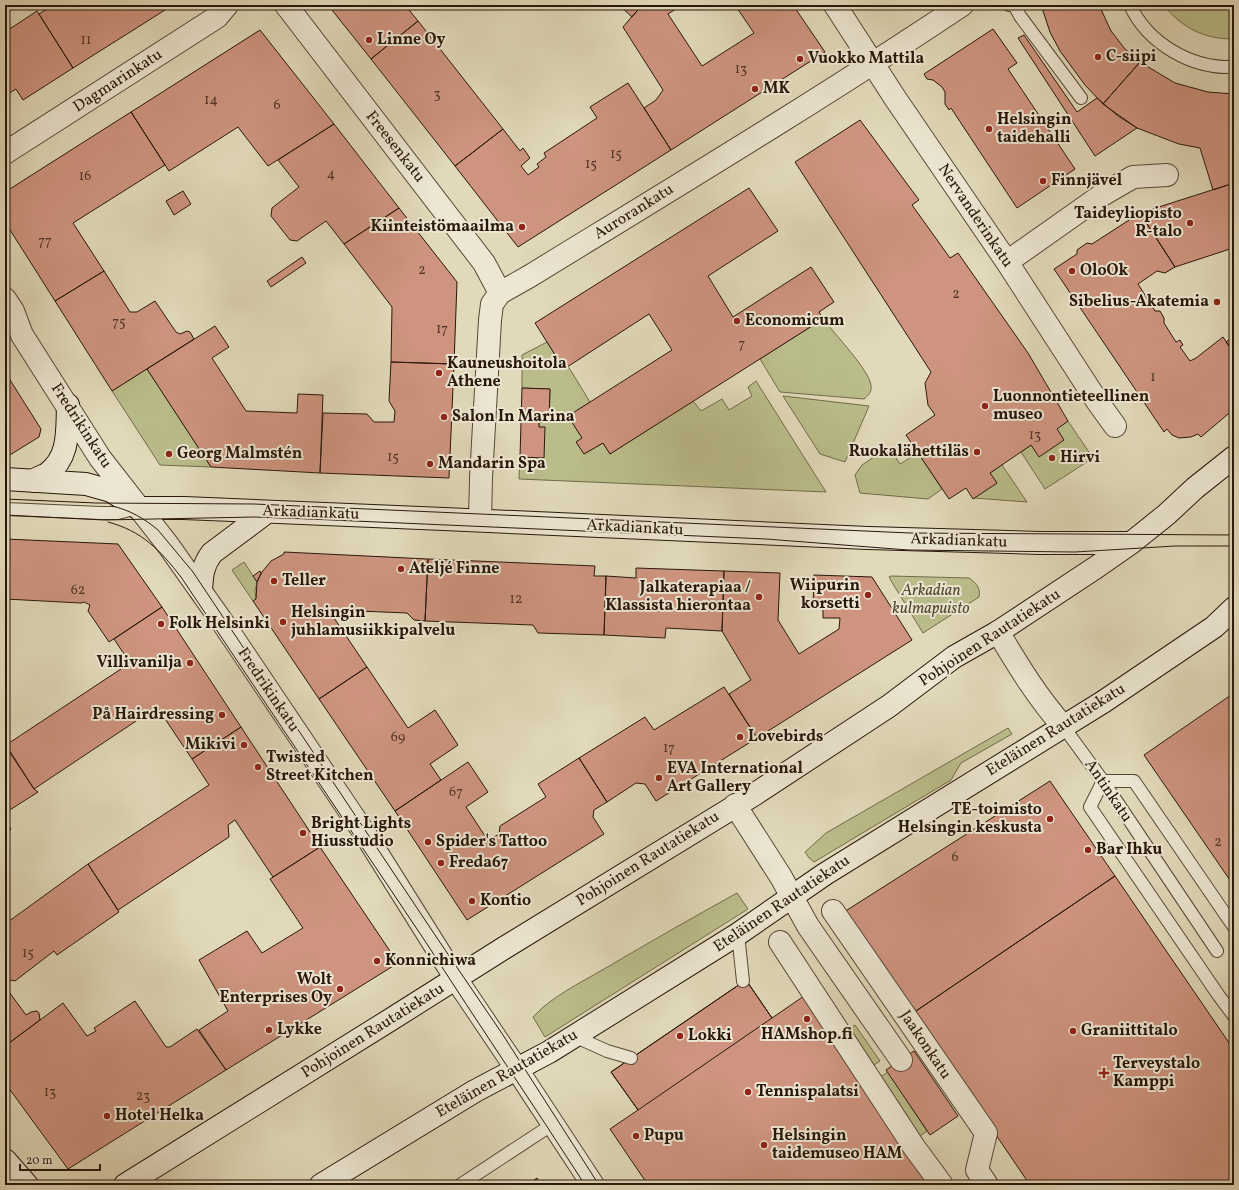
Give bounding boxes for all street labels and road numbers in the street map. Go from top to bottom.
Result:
street label: Dagmarinkatu [69,44,167,118]
street label: Freesenkatu [360,107,430,187]
street label: Nervanderinkatu [932,160,1018,272]
street label: Aurorankatu [590,179,678,245]
street label: Fredrikinkatu [45,379,117,473]
street label: Arkadiankatu [262,500,360,526]
street label: Arkadiankatu [586,514,684,542]
street label: Arkadiankatu [910,528,1008,554]
street label: Pohjoinen Rautatiekatu [915,584,1065,692]
street label: Fredrikinkatu [232,643,304,737]
street label: Eteläinen Rautatiekatu [982,678,1130,782]
street label: Antinkatu [1079,755,1137,827]
street label: Pohjoinen Rautatiekatu [572,806,724,912]
street label: Eteläinen Rautatiekatu [709,850,855,958]
street label: Pohjoinen Rautatiekatu [297,978,449,1084]
street label: Jaakonkatu [894,1006,956,1084]
street label: Eteläinen Rautatiekatu [432,1024,582,1124]

